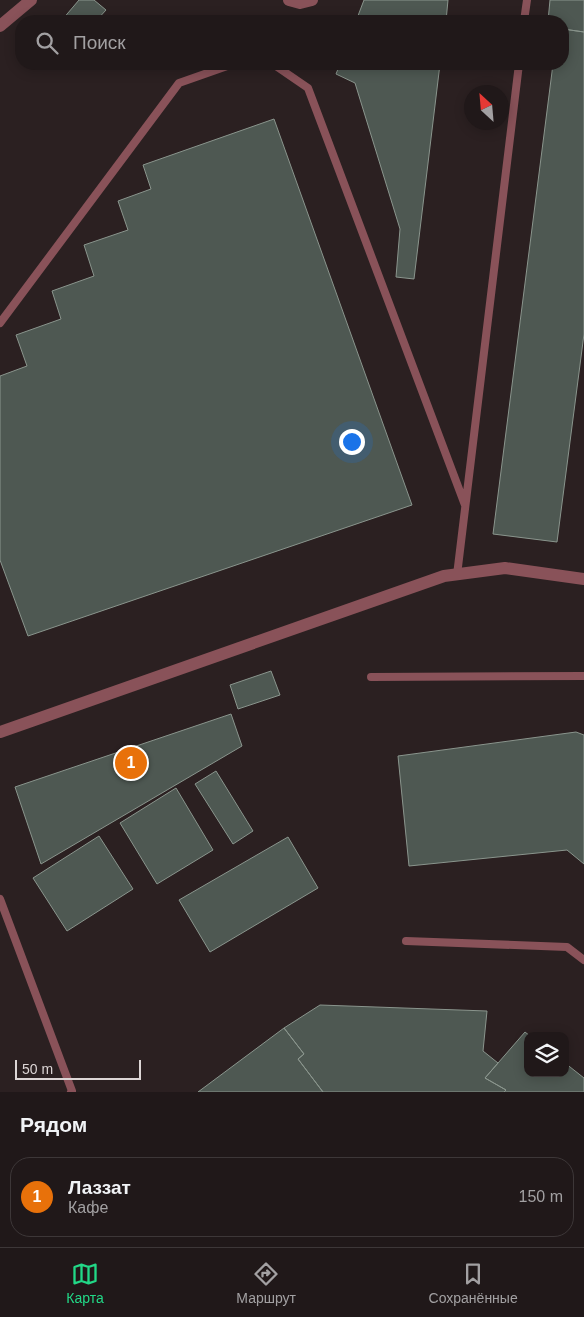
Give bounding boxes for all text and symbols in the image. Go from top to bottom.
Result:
search box [15,15,569,70]
icon: search [33,29,61,57]
text: Поиск [73,32,126,53]
north arrow [464,85,509,130]
your location [339,429,365,455]
pin: 1 [115,744,147,782]
map controls [524,1032,569,1077]
button: layers [524,1032,569,1077]
scale bar [15,1057,141,1080]
text: 50 m [22,1061,53,1077]
text: Рядом [20,1113,87,1136]
text: Лаззат [68,1177,131,1198]
text: 1 [33,1188,41,1205]
text: 150 m [519,1188,563,1205]
text: Кафе [68,1199,108,1216]
tab: Карта [66,1260,104,1306]
tab: Маршрут [236,1260,296,1306]
tab: Сохранённые [429,1260,518,1306]

